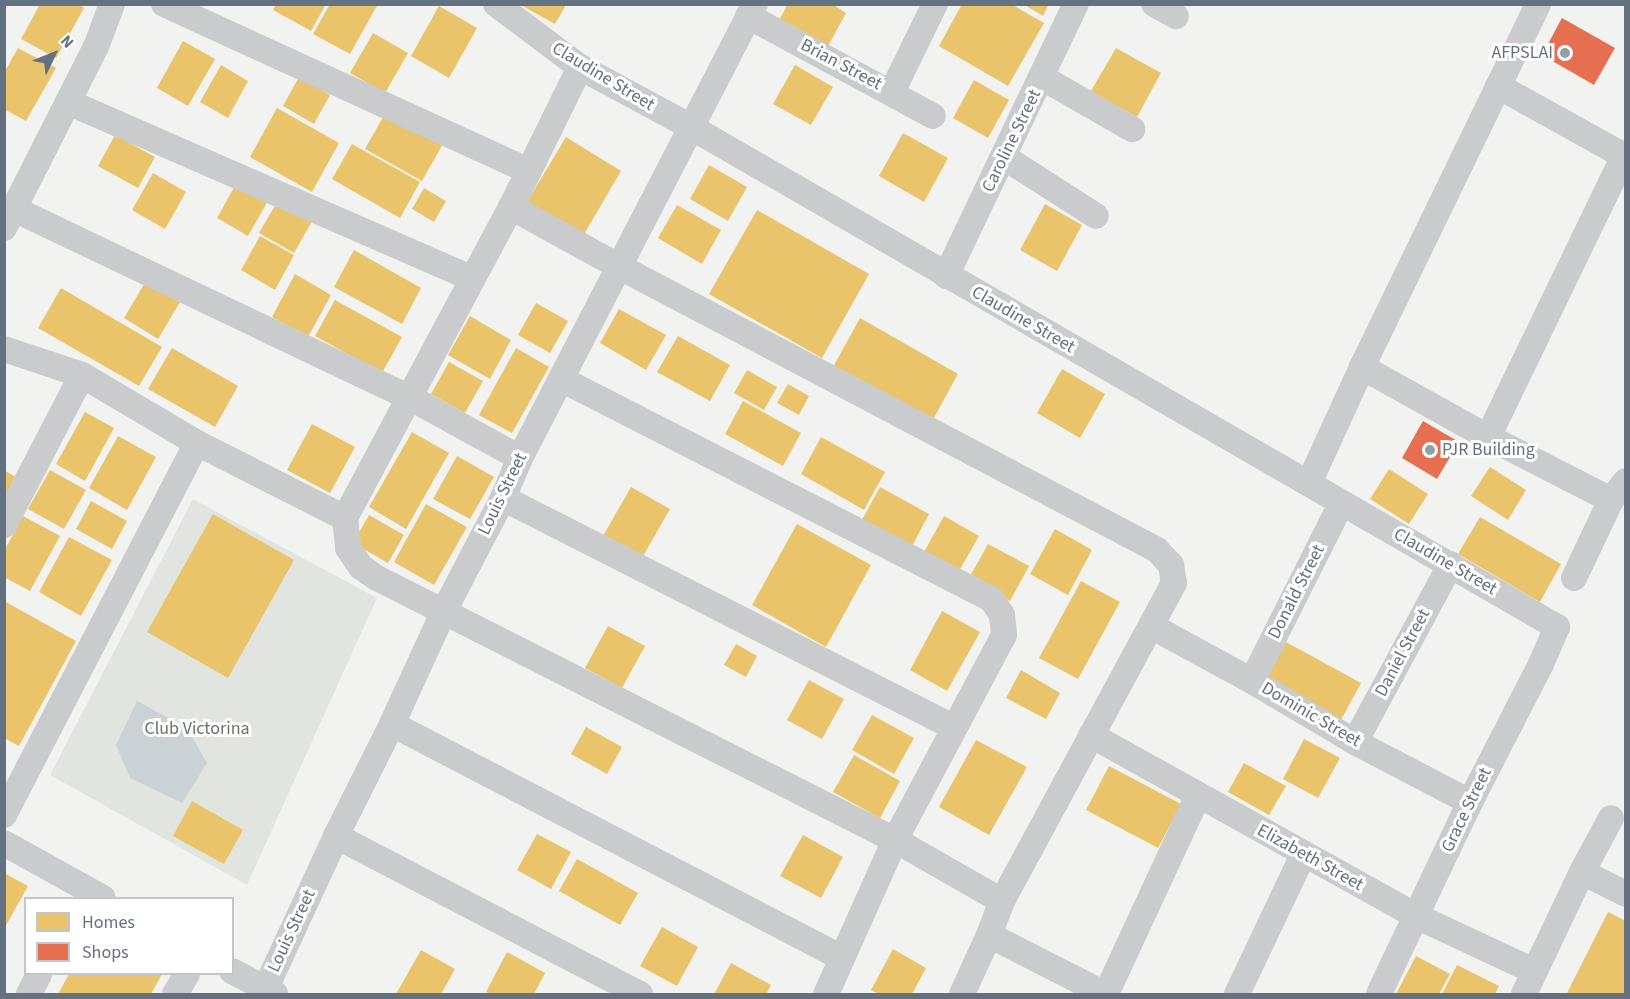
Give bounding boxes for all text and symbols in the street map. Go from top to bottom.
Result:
north arrow [24,24,84,84]
text: N [55,30,79,53]
street label: Brian Street [797,35,885,95]
street label: Claudine Street [548,38,658,116]
place label: AFPSLAI [1491,42,1553,64]
marker: AFPSLAI [1558,46,1572,60]
street label: Caroline Street [978,86,1046,196]
street label: Claudine Street [968,282,1078,358]
place label: PJR Building [1442,439,1535,461]
marker: PJR Building [1423,443,1437,457]
street label: Louis Street [474,449,532,539]
street label: Claudine Street [1390,524,1500,600]
street label: Donald Street [1264,541,1330,643]
street label: Daniel Street [1371,605,1435,701]
street label: Dominic Street [1257,678,1365,752]
park label: Club Victorina [144,718,250,740]
street label: Grace Street [1437,764,1497,856]
street label: Elizabeth Street [1253,820,1367,896]
street label: Louis Street [263,886,321,976]
legend [24,897,234,975]
text: Homes [82,910,135,935]
text: Shops [82,940,129,965]

